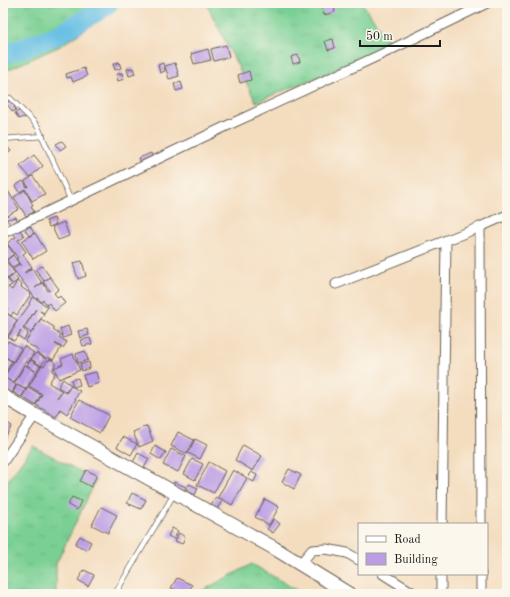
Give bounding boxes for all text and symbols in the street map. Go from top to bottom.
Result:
scale bar [360,22,440,48]
text: 50 m [366,30,393,43]
legend [358,523,488,575]
text: Road [394,534,421,546]
text: Building [394,554,438,566]

